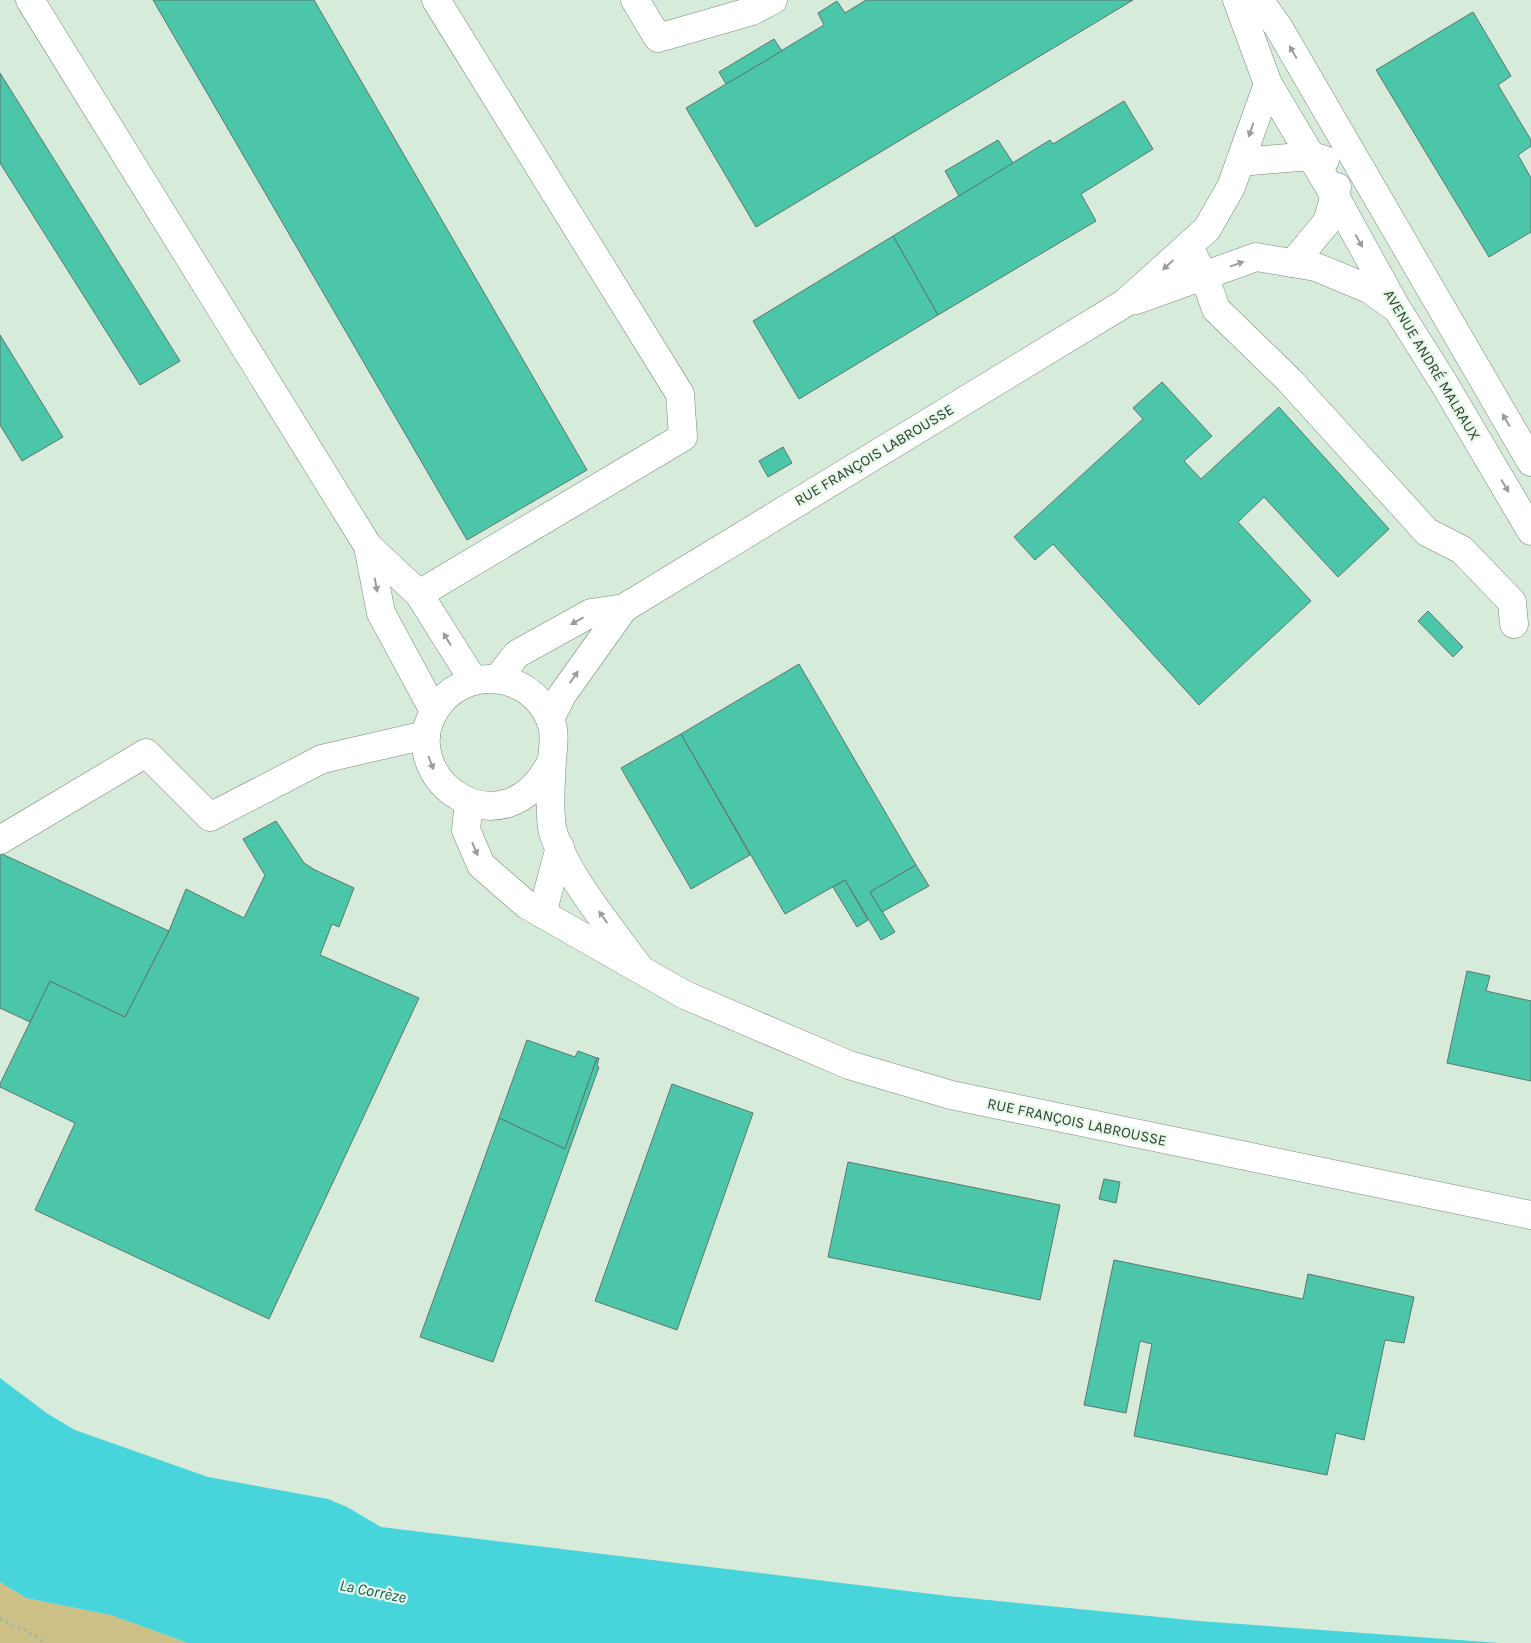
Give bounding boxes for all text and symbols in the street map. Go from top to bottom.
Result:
one-way arrow [1289,46,1298,59]
one-way arrow [1247,122,1254,137]
one-way arrow [1355,234,1364,247]
one-way arrow [1162,259,1174,271]
one-way arrow [1230,260,1245,267]
street label: AVENUE ANDRÉ MALRAUX [1380,286,1484,444]
street label: RUE FRANÇOIS LABROUSSE [791,400,957,510]
one-way arrow [1502,413,1511,426]
one-way arrow [1500,479,1509,492]
one-way arrow [372,577,380,592]
one-way arrow [571,616,584,625]
one-way arrow [442,632,451,645]
one-way arrow [569,670,579,684]
one-way arrow [427,756,435,771]
one-way arrow [471,842,479,856]
one-way arrow [598,910,608,924]
street label: RUE FRANÇOIS LABROUSSE [986,1094,1168,1150]
water label: La Corrèze [338,1575,409,1607]

